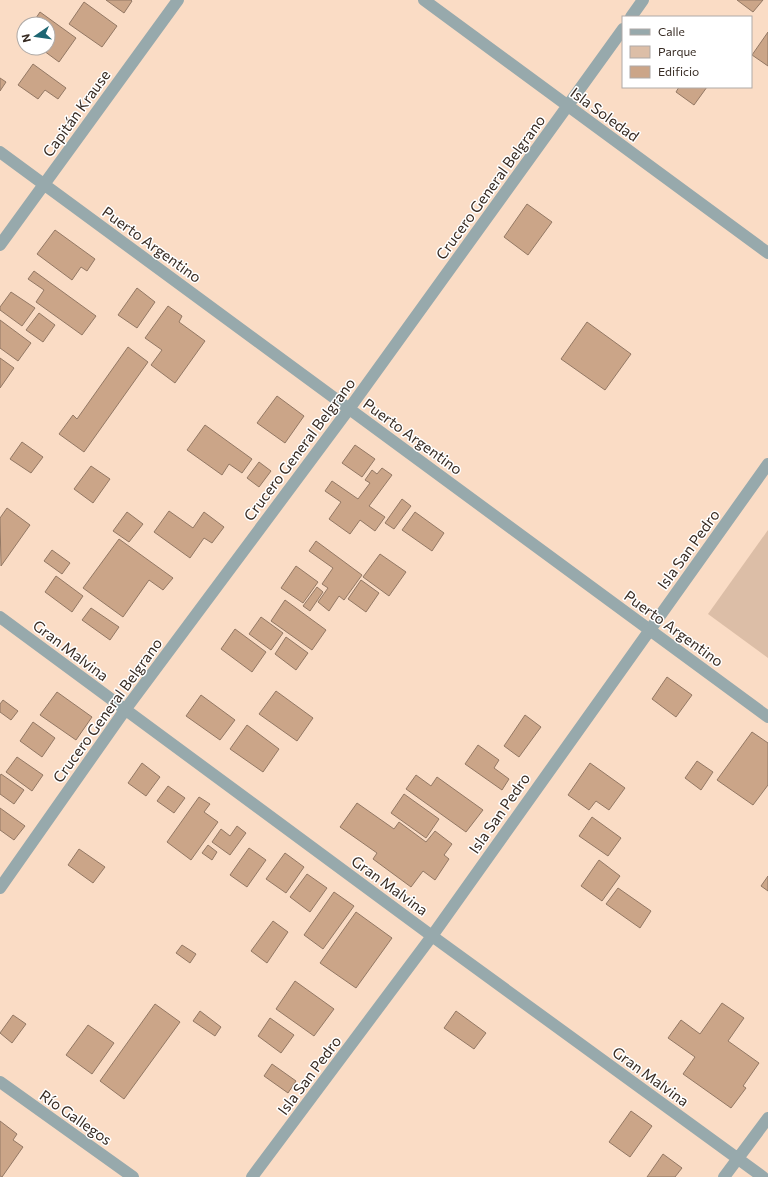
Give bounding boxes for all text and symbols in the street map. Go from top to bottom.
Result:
north arrow [16,16,56,56]
legend [622,16,752,88]
text: Calle [658,24,685,38]
text: N [19,33,33,44]
text: Parque [658,44,696,58]
text: Edificio [658,64,699,78]
street label: Capitán Krause [38,66,114,160]
street label: Isla Soledad [567,83,643,145]
street label: Crucero General Belgrano [432,111,548,263]
street label: Puerto Argentino [99,202,205,286]
street label: Crucero General Belgrano [239,374,359,524]
street label: Puerto Argentino [360,394,466,478]
street label: Isla San Pedro [653,506,723,592]
street label: Puerto Argentino [621,586,727,670]
street label: Gran Malvina [30,616,112,684]
street label: Crucero General Belgrano [49,634,165,786]
street label: Isla San Pedro [465,769,533,857]
street label: Gran Malvina [348,851,432,919]
street label: Isla San Pedro [273,1032,345,1118]
street label: Gran Malvina [609,1042,693,1110]
street label: Río Gallegos [37,1086,116,1148]

